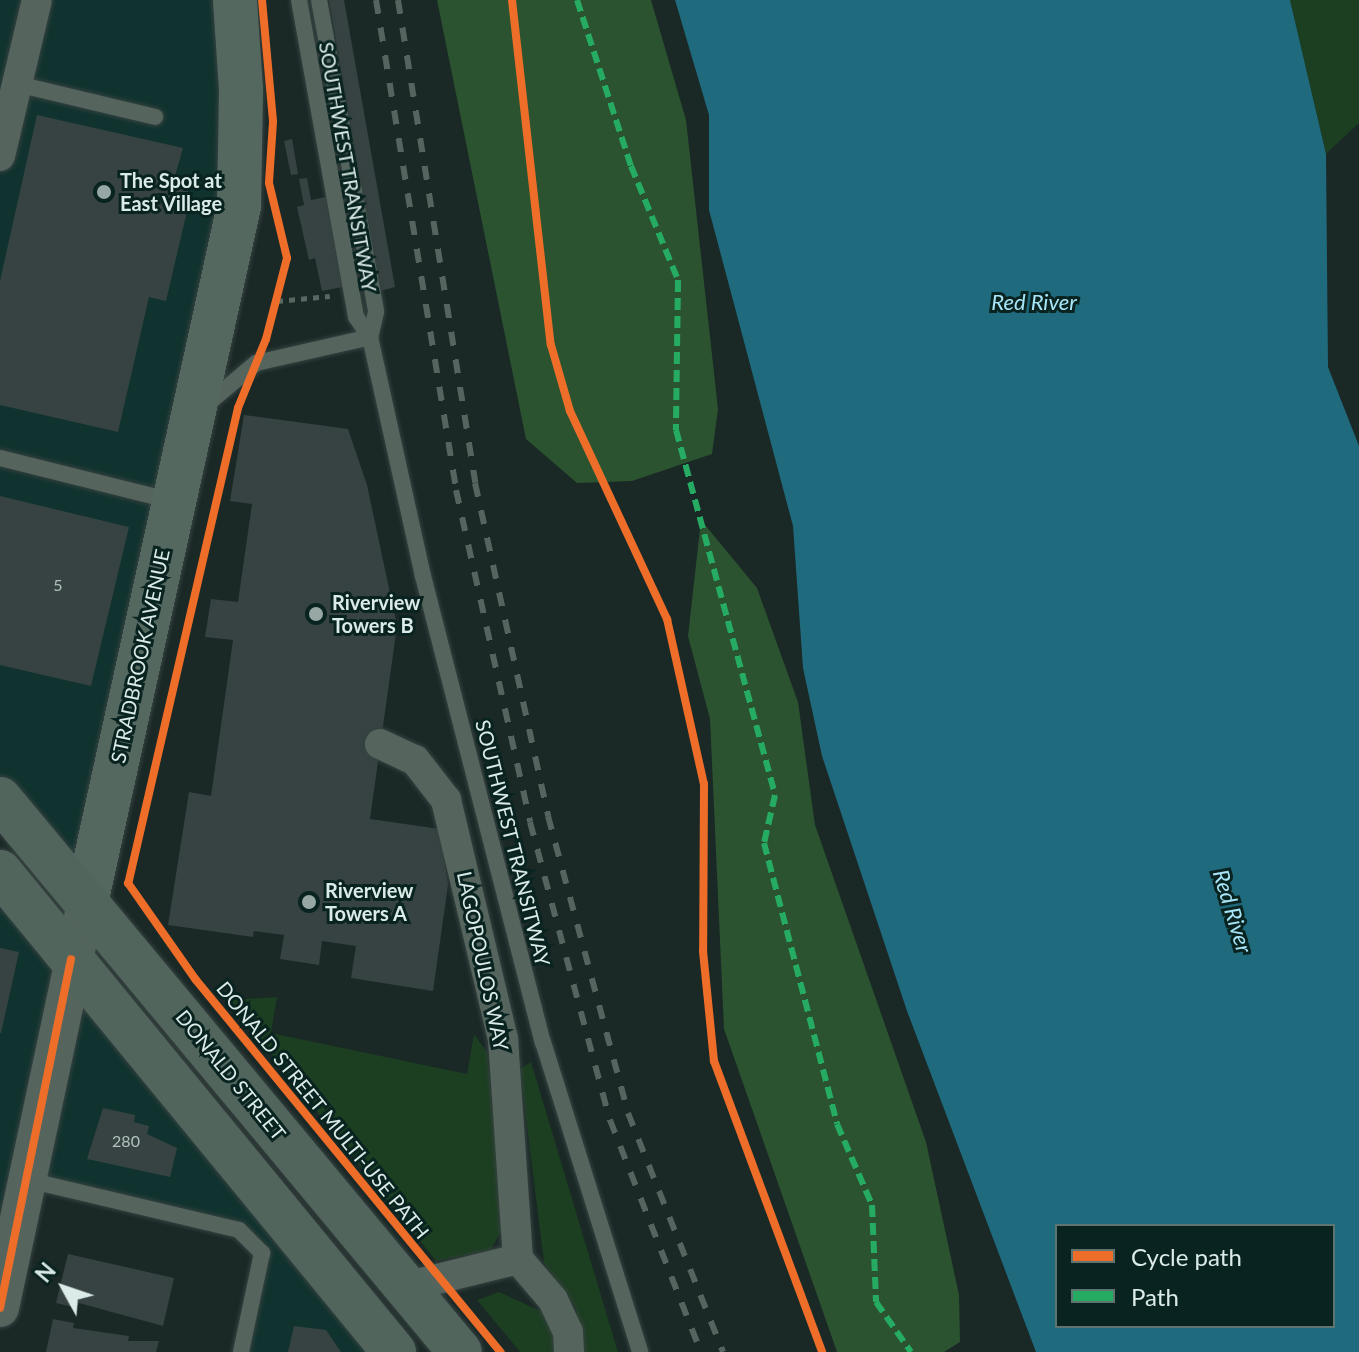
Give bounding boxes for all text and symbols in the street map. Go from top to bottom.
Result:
street label: SOUTHWEST TRANSITWAY [314,40,382,294]
place label: The Spot at East Village [120,168,223,215]
marker: The Spot at East Village [95,183,113,201]
water label: Red River [991,289,1077,315]
street label: STRADBROOK AVENUE [106,547,174,765]
house number: 5 [53,575,63,595]
place label: Riverview Towers B [332,590,420,637]
marker: Riverview Towers B [307,605,325,623]
street label: SOUTHWEST TRANSITWAY [471,717,555,969]
water label: Red River [1208,866,1258,956]
street label: LAGOPOULOS WAY [452,869,514,1053]
place label: Riverview Towers A [325,878,413,925]
marker: Riverview Towers A [300,893,318,911]
street label: DONALD STREET MULTI-USE PATH [211,976,435,1244]
street label: DONALD STREET [171,1005,291,1145]
house number: 280 [112,1131,140,1151]
legend [1055,1224,1335,1328]
text: Cycle path [1131,1242,1242,1271]
north arrow [24,1248,104,1328]
text: N [29,1257,61,1287]
text: Path [1131,1282,1179,1311]

